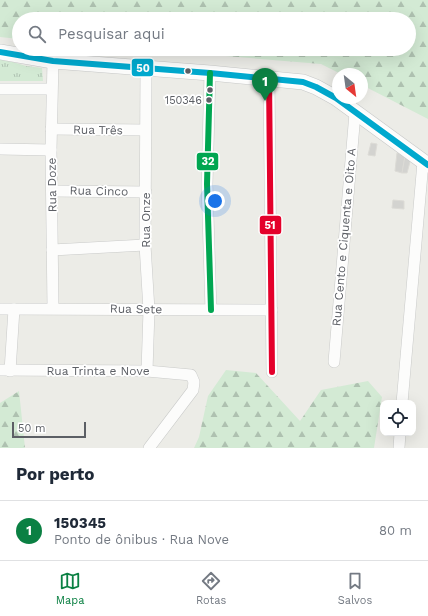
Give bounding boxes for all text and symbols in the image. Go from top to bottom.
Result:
search box [12,12,416,56]
icon: search [26,23,48,45]
text: Pesquisar aqui [58,25,165,43]
line badge: 50 [131,58,154,77]
text: 50 [136,62,150,75]
unlabelled marker [183,66,193,76]
pin: 1 [252,68,278,101]
north arrow [332,68,368,104]
unlabelled marker [205,85,215,95]
place label: 150346 [165,94,202,107]
marker: 150346 [204,95,214,105]
street label: Rua Três [73,123,123,137]
street label: Rua Cento e Ciquenta e Oito A [329,147,359,327]
line badge: 32 [196,152,219,171]
text: 32 [201,155,215,168]
street label: Rua Doze [45,157,59,213]
street label: Rua Cinco [70,183,128,199]
your location [205,191,225,211]
street label: Rua Onze [139,192,153,248]
line badge: 51 [259,215,282,235]
text: 51 [264,219,276,232]
street label: Rua Sete [110,302,162,316]
street label: Rua Trinta e Nove [46,364,150,378]
map controls [380,400,416,436]
button: locate [380,400,416,436]
scale bar [12,420,86,439]
text: 50 m [18,422,45,435]
text: Por perto [16,464,94,484]
text: 150345 [54,514,106,532]
text: 1 [26,523,32,538]
text: 80 m [379,523,412,538]
text: Ponto de ônibus · Rua Nove [54,532,229,547]
tab: Mapa [56,570,84,607]
tab: Rotas [196,570,226,607]
tab: Salvos [338,570,372,607]

